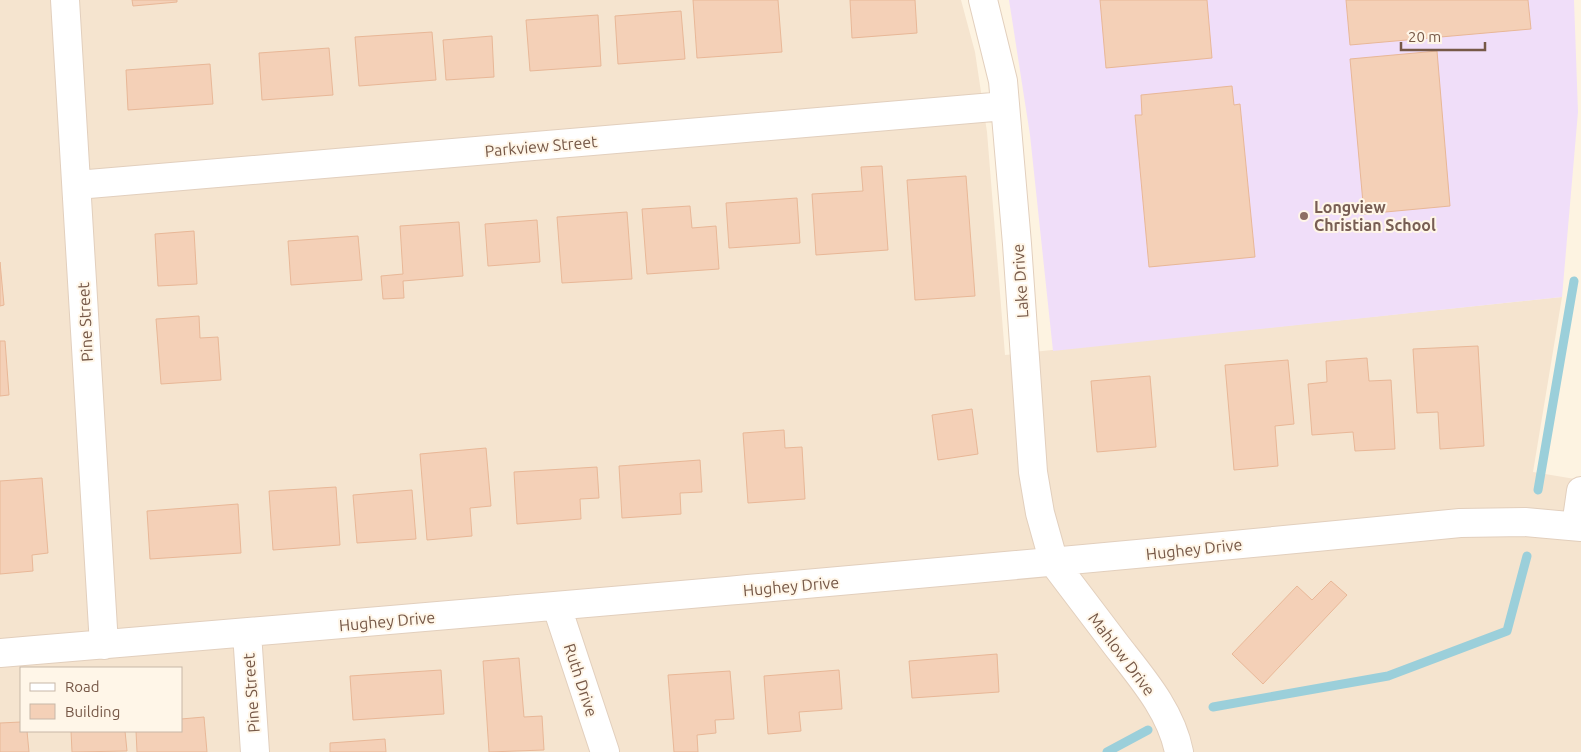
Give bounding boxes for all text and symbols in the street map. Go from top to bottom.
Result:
scale bar [1401,20,1485,52]
text: 20 m [1408,28,1441,45]
street label: Parkview Street [484,132,599,160]
place label: Longview Christian School [1314,198,1436,234]
marker: Longview Christian School [1298,210,1310,222]
street label: Lake Drive [1008,243,1032,319]
street label: Pine Street [74,281,96,362]
street label: Hughey Drive [1145,535,1243,563]
street label: Hughey Drive [742,573,840,599]
street label: Hughey Drive [338,608,436,634]
street label: Mahlow Drive [1085,609,1159,699]
street label: Ruth Drive [561,641,601,719]
street label: Pine Street [239,652,263,733]
legend [20,667,182,732]
text: Road [65,678,100,695]
text: Building [65,703,120,720]

